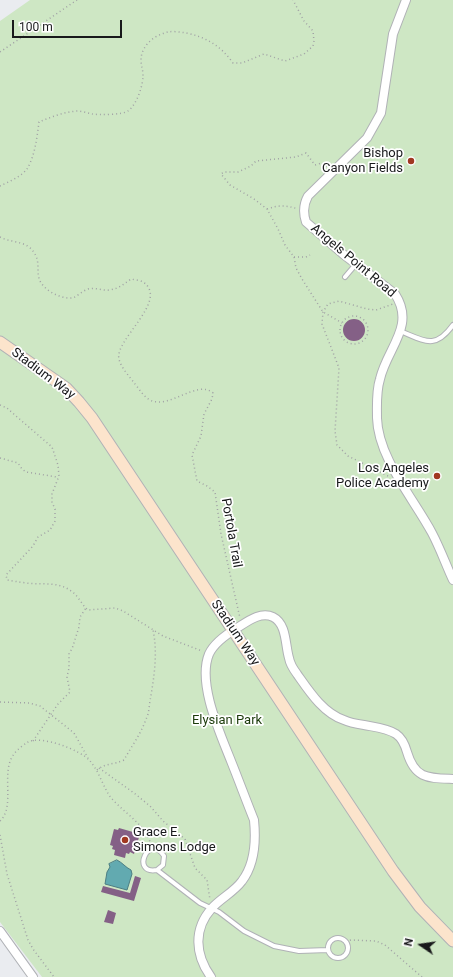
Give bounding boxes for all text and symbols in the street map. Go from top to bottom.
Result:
scale bar [14,12,124,38]
text: 100 m [19,20,53,34]
place label: Bishop Canyon Fields [322,146,403,177]
marker: Bishop Canyon Fields [406,156,416,166]
street label: Angels Point Road [307,221,399,301]
street label: Stadium Way [8,345,78,403]
place label: Los Angeles Police Academy [336,461,429,492]
marker: Los Angeles Police Academy [432,471,442,481]
street label: Portola Trail [217,497,245,569]
street label: Stadium Way [207,597,263,669]
park label: Elysian Park [192,713,262,729]
place label: Grace E. Simons Lodge [133,825,216,856]
marker: Grace E. Simons Lodge [120,835,130,845]
north arrow [401,925,441,965]
text: N [402,937,416,947]

